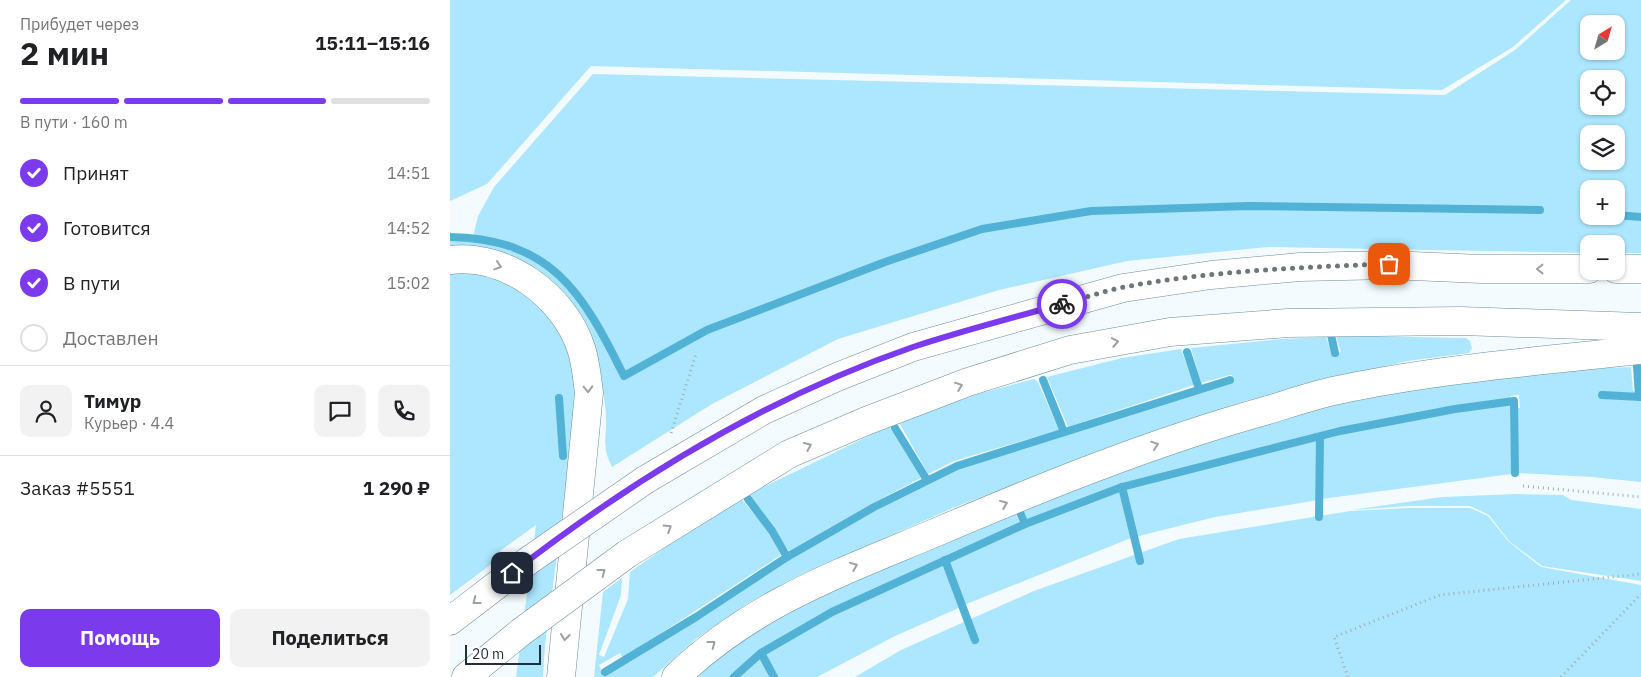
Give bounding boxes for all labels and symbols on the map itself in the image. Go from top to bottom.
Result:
north arrow [1580,15,1625,60]
pin [1368,243,1410,285]
one-way arrow [493,261,502,271]
one-way arrow [1536,264,1544,274]
courier [1037,279,1087,329]
one-way arrow [1111,337,1120,348]
one-way arrow [954,382,963,392]
one-way arrow [583,385,593,393]
one-way arrow [1151,441,1159,451]
one-way arrow [803,442,812,453]
one-way arrow [999,500,1008,510]
one-way arrow [663,525,672,534]
pin [491,552,533,594]
one-way arrow [849,562,858,573]
one-way arrow [596,569,606,578]
one-way arrow [473,596,482,604]
one-way arrow [559,634,570,642]
scale bar [465,642,541,665]
one-way arrow [706,642,715,650]

